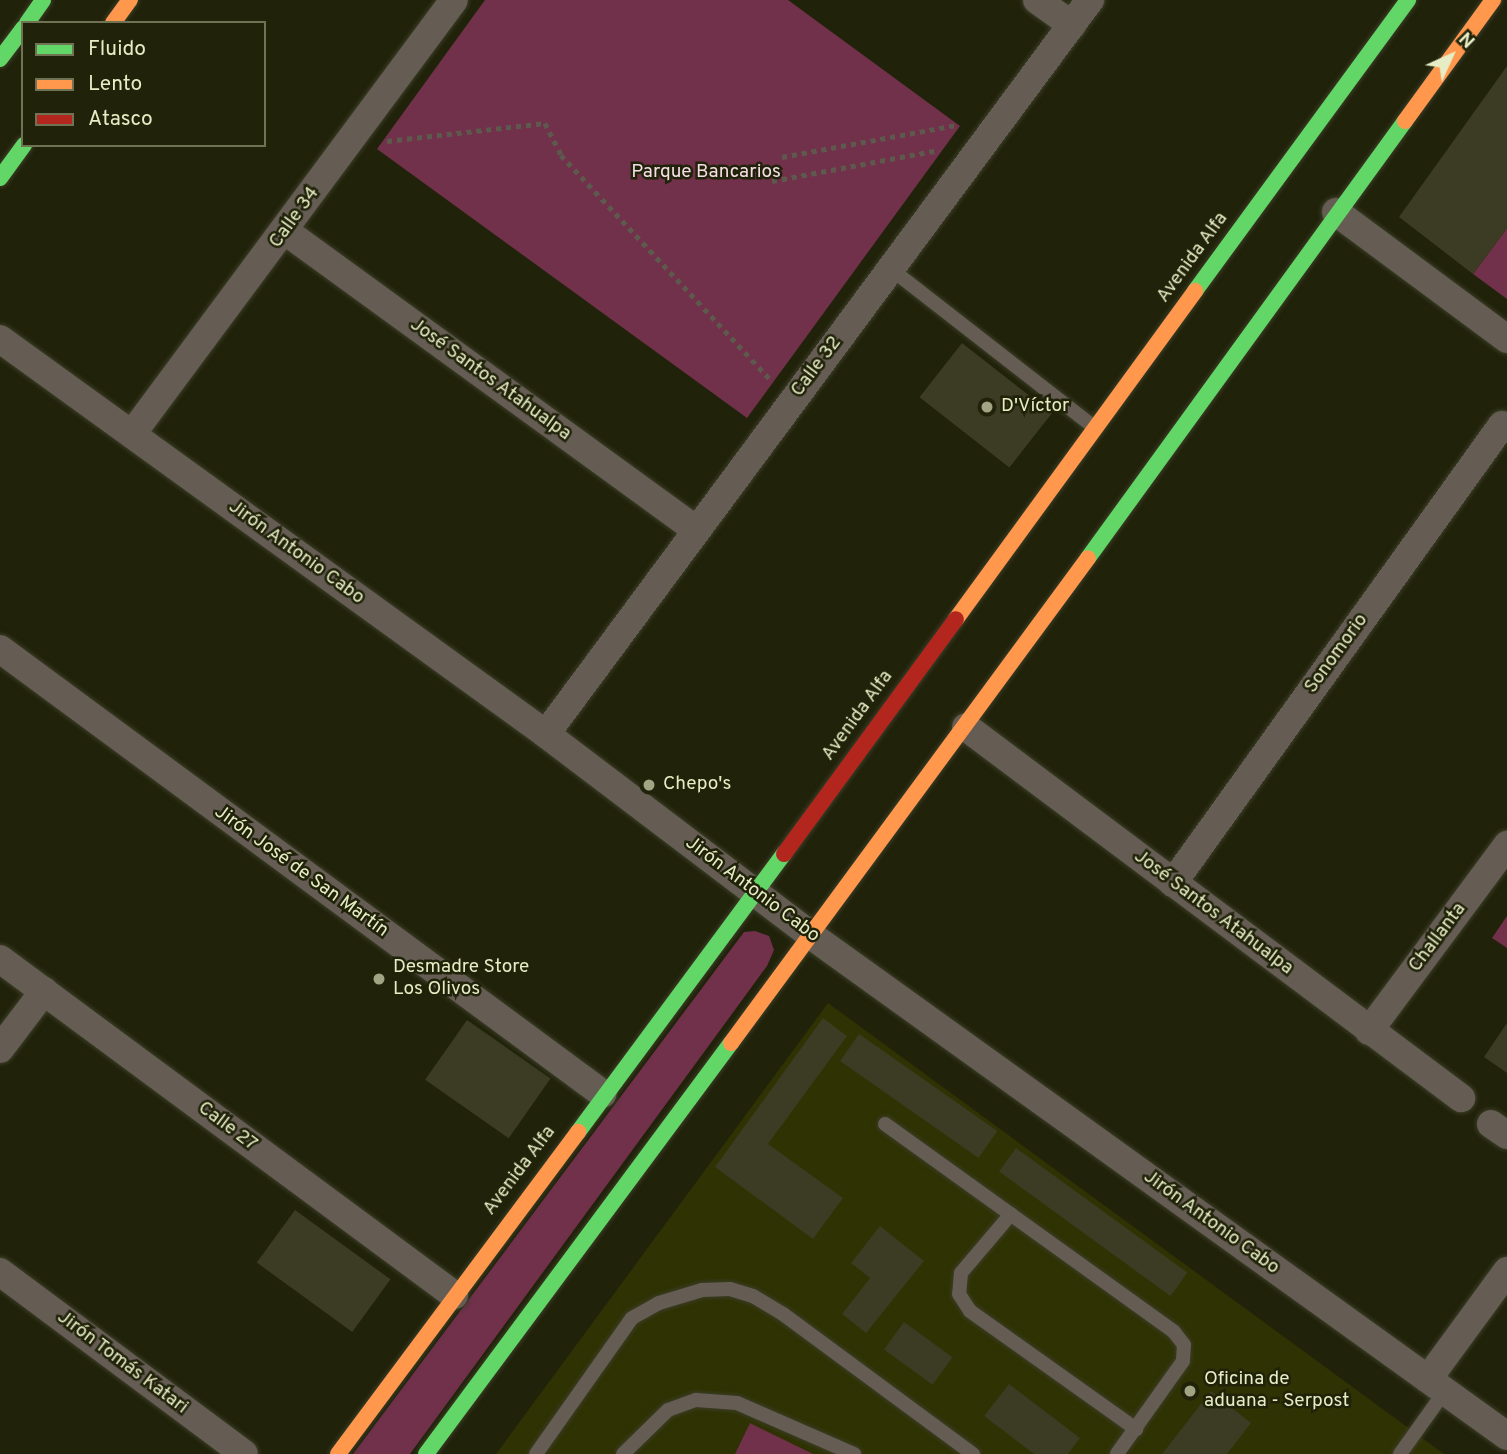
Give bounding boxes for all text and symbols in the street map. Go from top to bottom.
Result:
legend [21,21,266,147]
north arrow [1416,21,1486,91]
text: N [1453,28,1479,54]
text: Fluido [88,36,146,63]
text: Lento [88,71,142,98]
text: Atasco [88,106,153,133]
park label: Parque Bancarios [631,162,781,184]
street label: Calle 34 [265,183,325,253]
street label: Avenida Alfa [1152,208,1234,308]
street label: José Santos Atahualpa [405,314,575,446]
street label: Calle 32 [787,332,847,402]
place label: D'Víctor [1001,396,1069,418]
marker: D'Víctor [979,399,995,415]
street label: Jirón Antonio Cabo [223,496,369,610]
street label: Sonomorio [1301,610,1373,698]
street label: Avenida Alfa [817,666,899,766]
place label: Chepo's [663,774,731,796]
marker: Chepo's [641,777,657,793]
street label: Jirón José de San Martín [210,801,392,943]
street label: Jirón Antonio Cabo [680,832,824,948]
street label: José Santos Atahualpa [1129,845,1297,981]
street label: Challanta [1405,899,1471,977]
place label: Desmadre Store Los Olivos [393,957,529,1001]
marker: Desmadre Store Los Olivos [371,971,387,987]
street label: Calle 27 [193,1097,261,1157]
street label: Avenida Alfa [479,1121,561,1221]
street label: Jirón Antonio Cabo [1138,1166,1284,1280]
street label: Jirón Tomás Katari [52,1306,192,1420]
place label: Oficina de aduana - Serpost [1204,1369,1349,1413]
marker: Oficina de aduana - Serpost [1182,1383,1198,1399]

